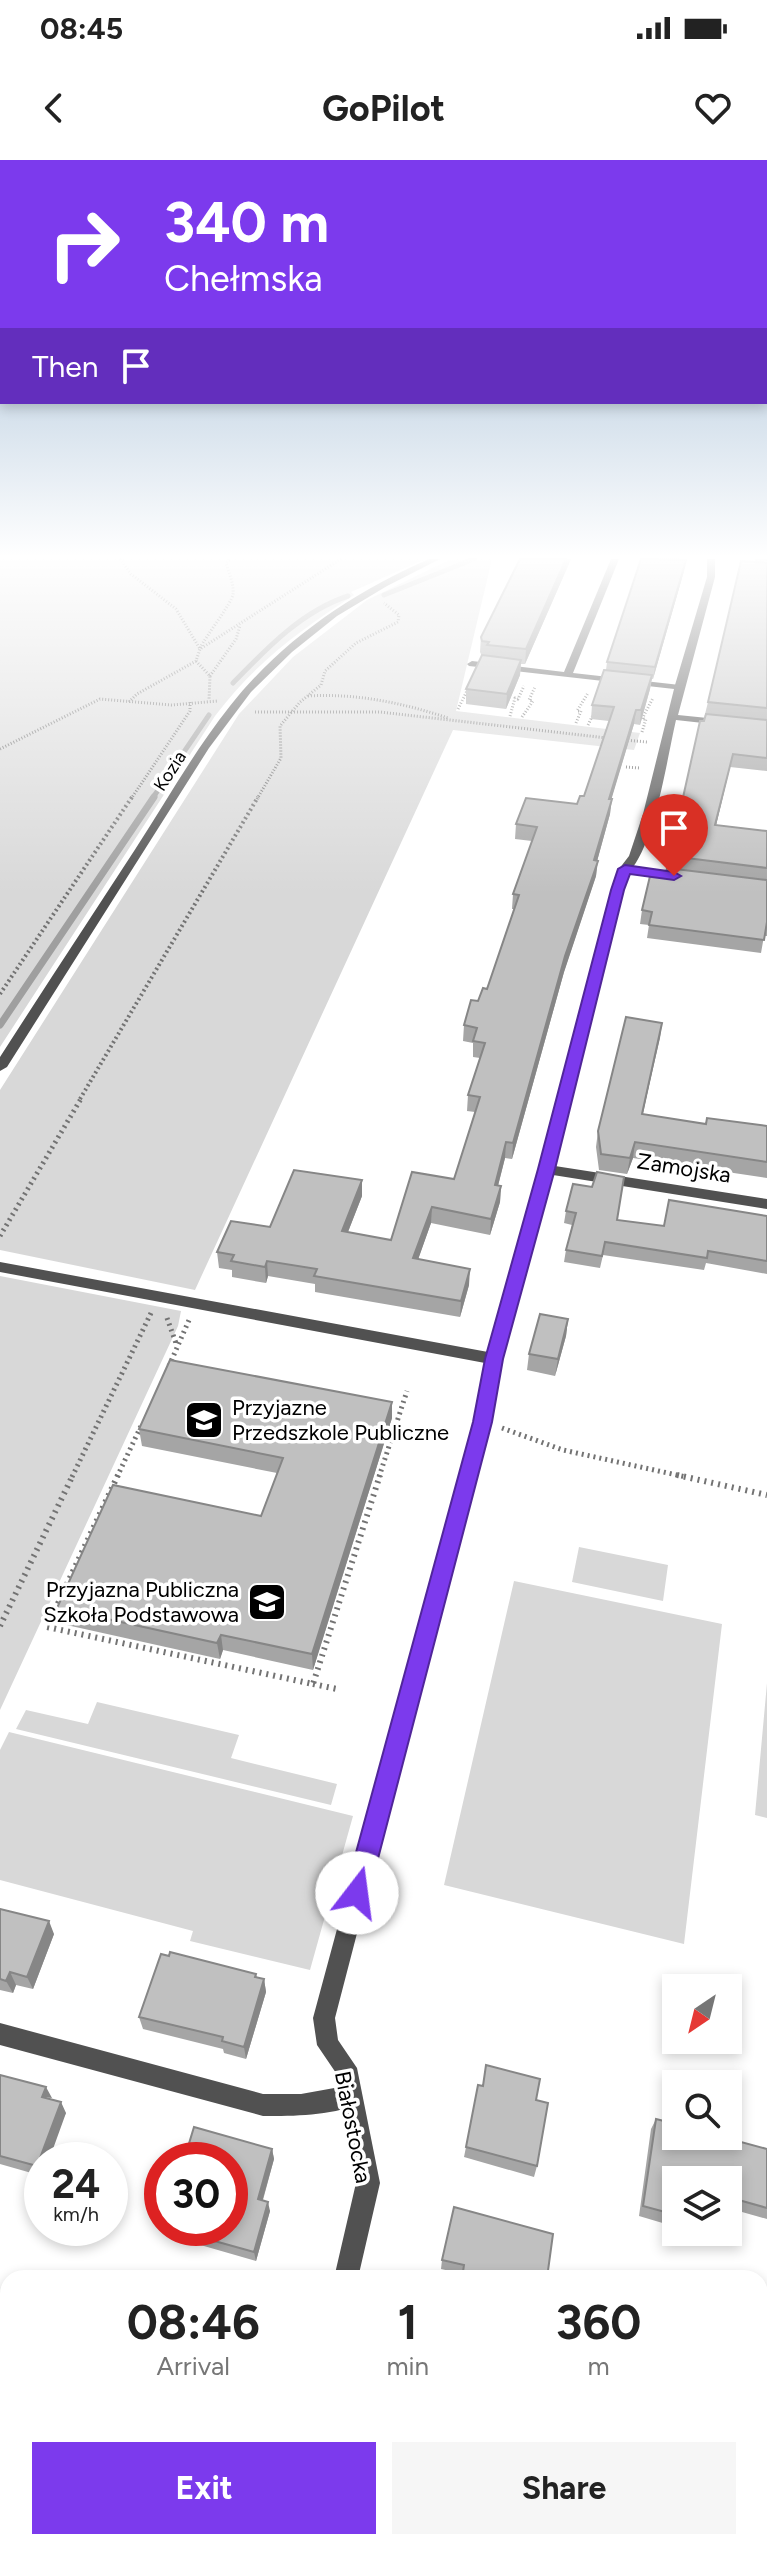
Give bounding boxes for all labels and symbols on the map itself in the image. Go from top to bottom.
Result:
street label: Kozia [149,747,191,795]
pin [640,794,708,876]
street label: Zamojska [635,1147,733,1189]
place label: Przyjazne Przedszkole Publiczne [232,1394,449,1446]
school or university icon: Przyjazne Przedszkole Publiczne [183,1399,225,1441]
place label: Przyjazna Publiczna Szkoła Podstawowa [43,1576,239,1628]
school or university icon: Przyjazna Publiczna Szkoła Podstawowa [246,1581,288,1623]
position arrow [315,1851,399,1935]
north arrow [662,1974,742,2054]
street label: Białostocka [329,2069,377,2185]
speed limit sign: 30 [144,2142,248,2246]

